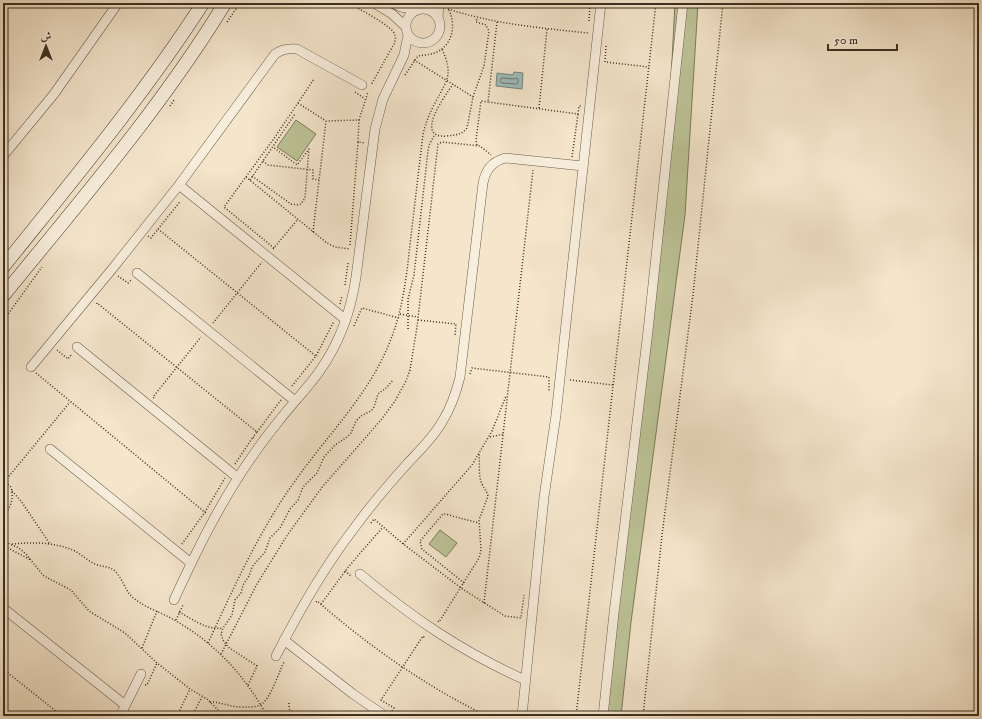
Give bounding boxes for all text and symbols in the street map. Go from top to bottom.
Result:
north arrow [26,26,66,66]
scale bar [828,26,897,52]
text: ش [41,30,52,44]
text: 50 m [834,33,858,48]

